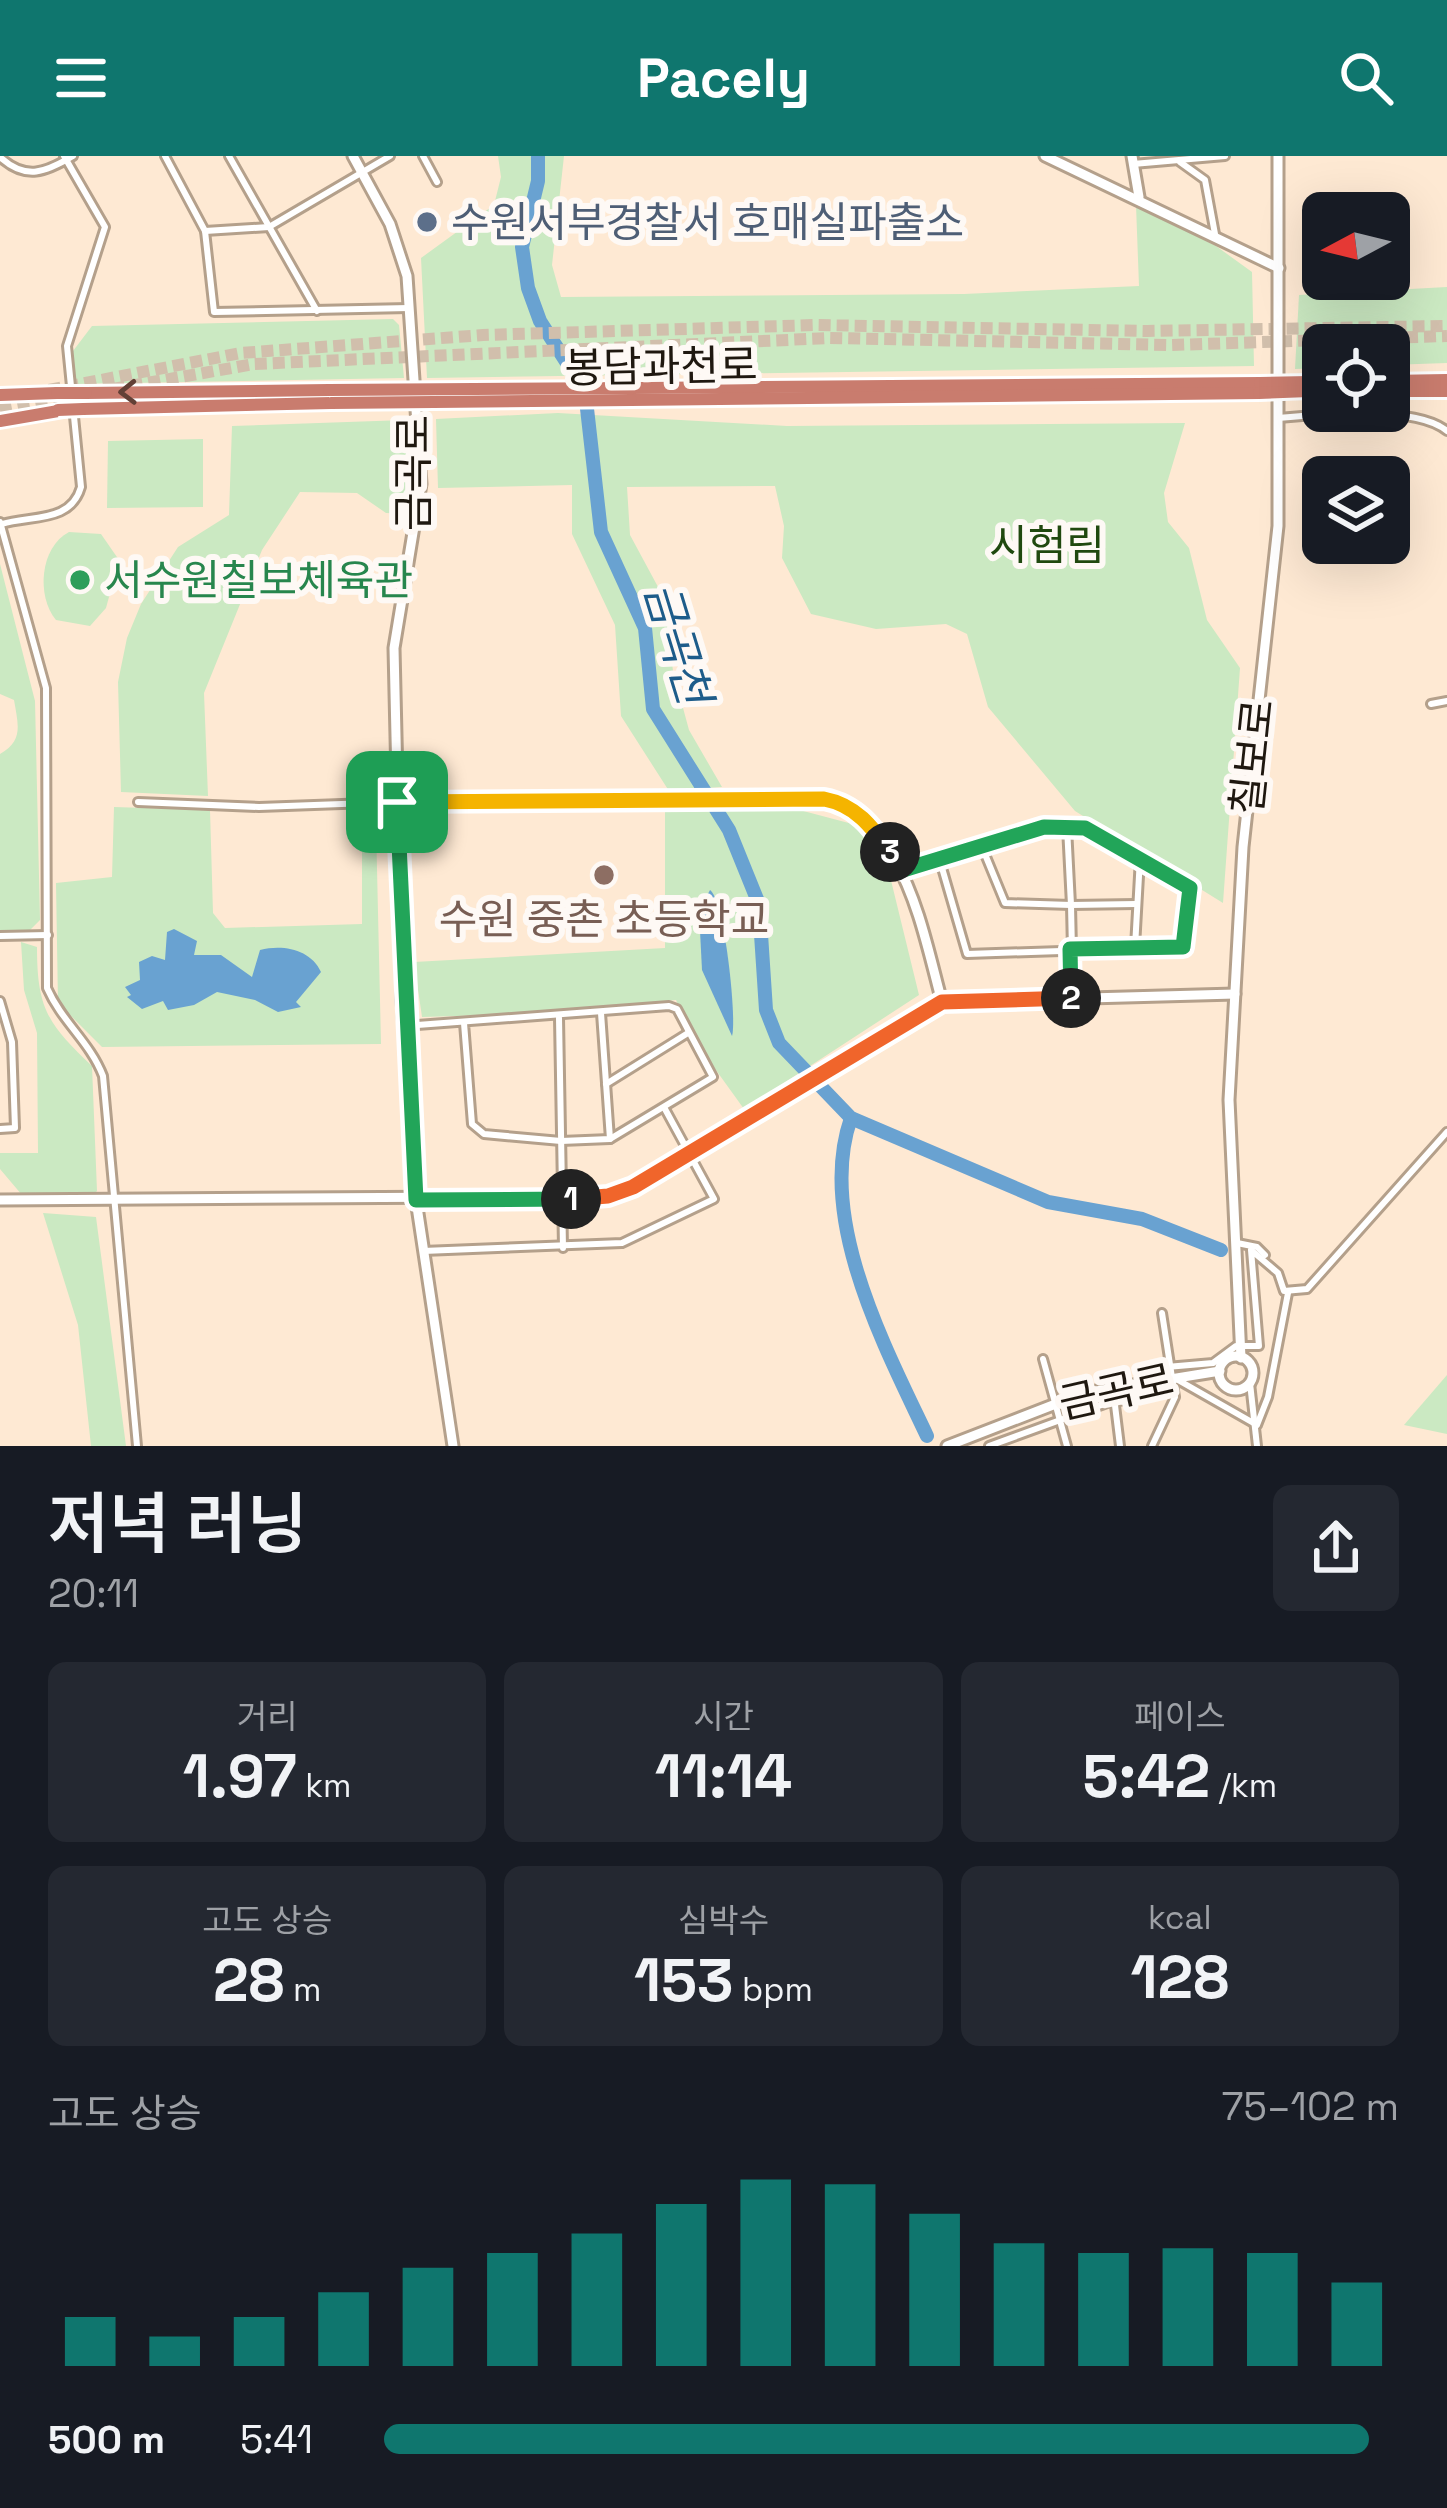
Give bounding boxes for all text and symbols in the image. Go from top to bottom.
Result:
text: Pacely [637,44,810,113]
icon: menu [48,45,114,111]
icon: search [1333,45,1399,111]
north arrow [1302,192,1410,300]
map controls [1302,192,1410,564]
place label: 수원서부경찰서 호매실파출소 [451,196,964,249]
marker: 수원서부경찰서 호매실파출소 [414,209,440,235]
button: locate [1302,324,1410,432]
street label: 봉담과천로 [564,338,758,395]
one-way arrow [118,379,136,405]
street label: 금곡로 [387,415,440,531]
button: layers [1302,456,1410,564]
park label: 시험림 [989,519,1105,572]
place label: 서수원칠보체육관 [104,554,413,607]
marker: 서수원칠보체육관 [67,567,93,593]
water label: 금곡천 [632,575,724,715]
street label: 칠보로 [1220,697,1285,817]
pin [346,751,448,853]
icon: arrive [364,769,430,835]
pin: 3 [860,822,920,882]
text: 3 [880,831,900,873]
marker: 수원 중촌 초등학교 [591,862,617,888]
place label: 수원 중촌 초등학교 [439,893,769,946]
pin: 2 [1041,968,1101,1028]
text: 2 [1061,977,1081,1019]
pin: 1 [541,1169,601,1229]
text: 1 [564,1178,578,1220]
street label: 금곡로 [1054,1353,1179,1430]
text: 저녁 러닝 [48,1482,308,1566]
button: share [1273,1485,1399,1611]
text: 20:11 [48,1569,139,1618]
text: 거리 [237,1696,298,1738]
text: 시간 [693,1696,754,1738]
text: 페이스 [1134,1696,1225,1738]
text: 1.97 [183,1738,297,1815]
text: 11:14 [655,1738,792,1815]
text: 5:42 [1083,1738,1210,1815]
text: km [297,1765,351,1807]
text: /km [1210,1765,1277,1807]
text: kcal [1148,1897,1212,1939]
text: 고도 상승 [202,1900,332,1942]
text: 심박수 [678,1900,769,1942]
text: 128 [1130,1939,1229,2016]
text: 28 [213,1942,285,2019]
text: 153 [634,1942,734,2019]
text: m [285,1969,321,2011]
text: bpm [734,1969,813,2011]
text: 75–102 m [1222,2082,1399,2131]
text: 고도 상승 [48,2089,202,2138]
text: 500 m [48,2415,165,2464]
text: 5:41 [240,2415,313,2464]

